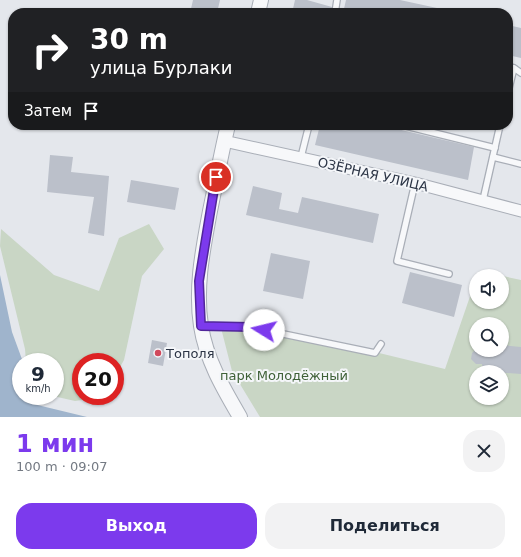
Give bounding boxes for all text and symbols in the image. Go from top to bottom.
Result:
text: 30 m [90,23,168,56]
icon: right [24,24,76,76]
text: улица Бурлаки [90,57,232,78]
icon: arrive [80,100,102,122]
text: Затем [24,102,72,120]
street label: ОЗЁРНАЯ УЛИЦА [316,154,430,195]
pin [199,160,233,194]
icon: arrive [205,166,227,188]
map controls [469,269,509,405]
button: sound [469,269,509,309]
position arrow [243,309,285,351]
button: search [469,317,509,357]
place label: Тополя [165,346,214,361]
marker: Тополя [153,348,163,358]
speed limit sign: 20 [72,353,124,405]
text: 9 [31,362,45,386]
button: layers [469,365,509,405]
park label: парк Молодёжный [220,368,348,383]
text: km/h [25,383,51,394]
text: 1 мин [16,430,94,458]
button: close [463,430,505,472]
text: 100 m · 09:07 [16,459,107,474]
button: Выход [16,503,257,549]
button: Поделиться [265,503,505,549]

